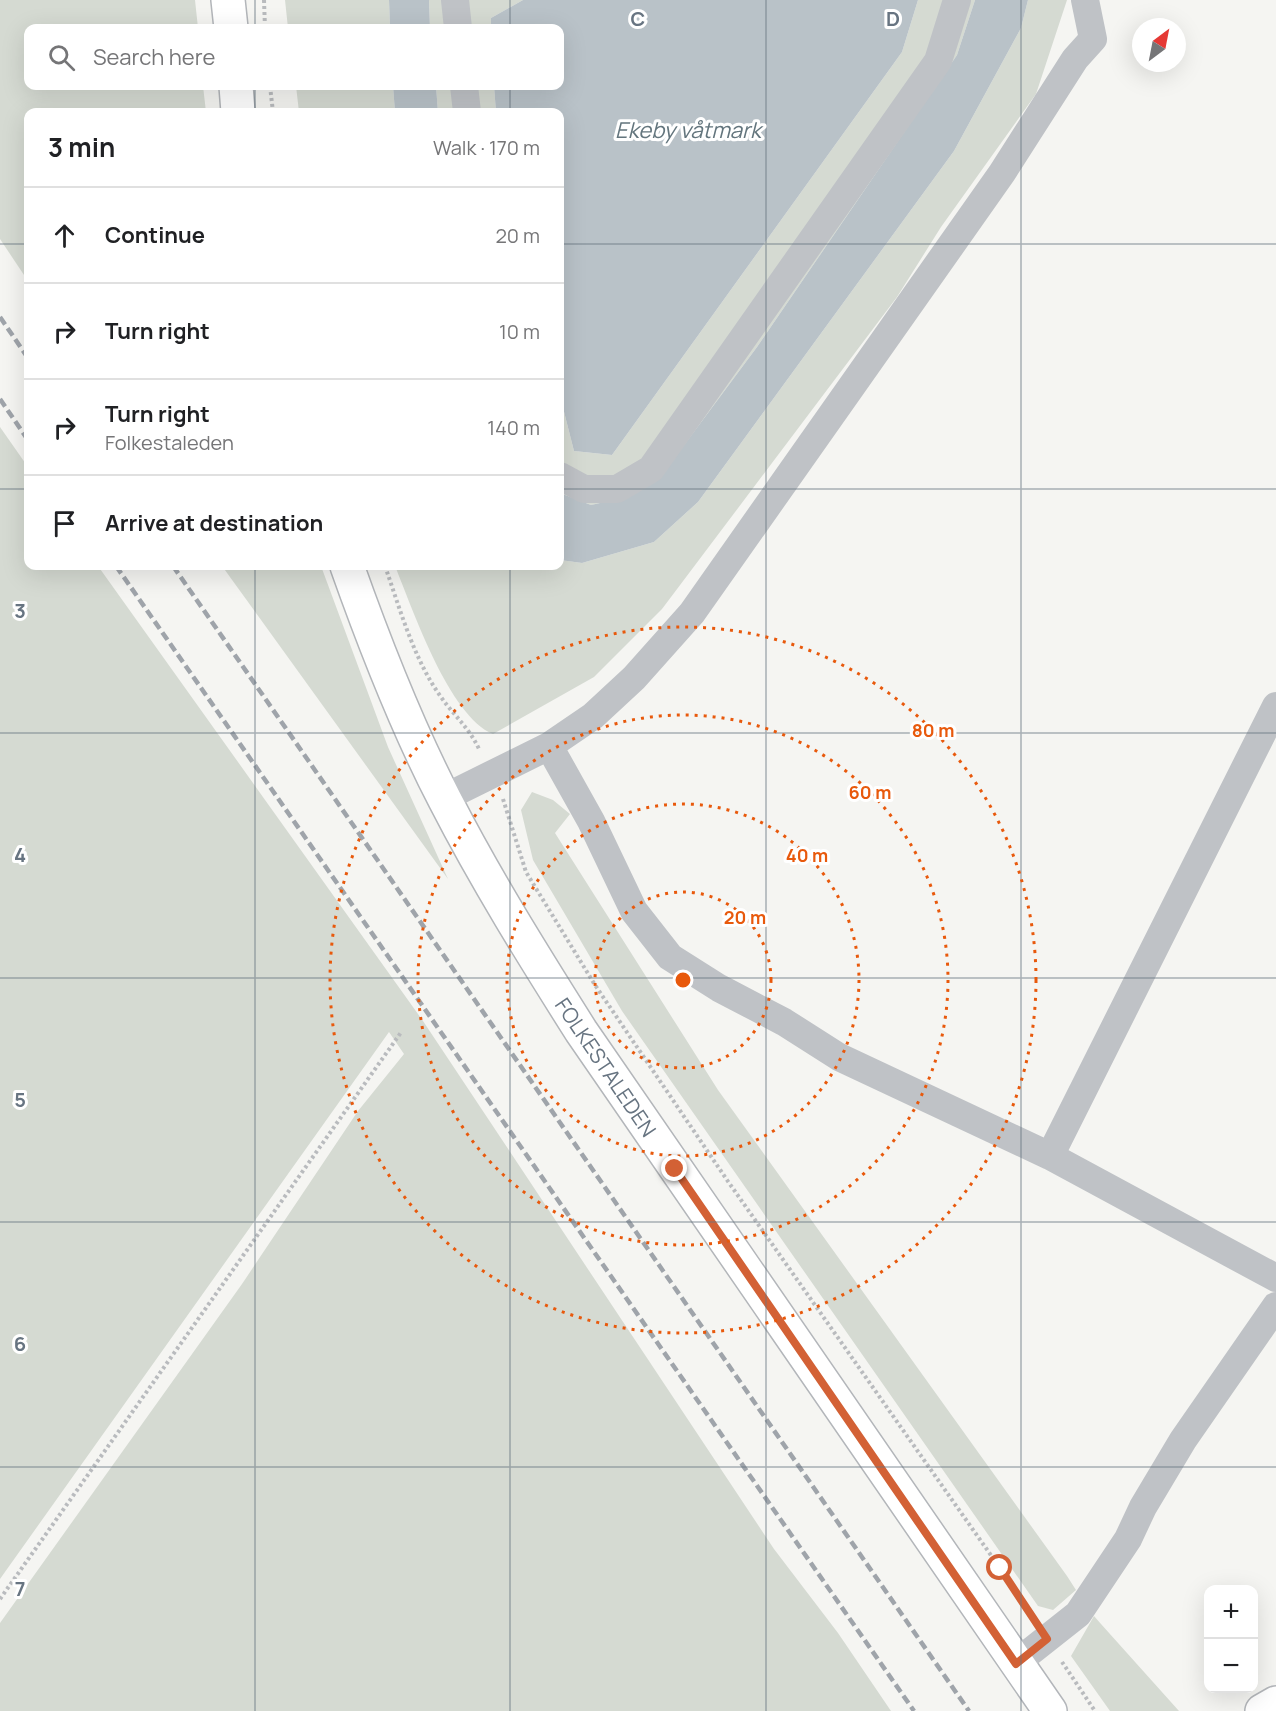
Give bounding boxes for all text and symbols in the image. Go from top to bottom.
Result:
text: C [631,5,645,32]
text: D [886,5,900,32]
north arrow [1132,18,1186,72]
search box [24,24,564,90]
icon: search [45,41,78,74]
text: Search here [93,42,215,72]
water label: Ekeby våtmark [615,115,764,145]
text: 3 min [48,129,115,165]
text: Walk · 170 m [433,134,540,161]
icon: ahead [48,219,81,252]
text: Continue [105,220,205,250]
text: 20 m [495,222,540,249]
icon: right [48,315,81,348]
text: Turn right [105,316,210,346]
text: 10 m [499,318,540,345]
text: Turn right [105,399,210,429]
icon: right [48,411,81,444]
text: 140 m [487,414,540,441]
text: Folkestaleden [105,429,234,456]
icon: arrive [48,507,81,540]
text: Arrive at destination [105,508,323,538]
text: 3 [14,597,26,624]
text: 80 m [912,718,954,742]
text: 60 m [849,780,891,804]
text: 4 [14,841,26,868]
text: 40 m [786,843,828,867]
text: 20 m [724,905,766,929]
centre of rings [673,970,693,990]
street label: FOLKESTALEDEN [549,992,663,1142]
text: 5 [14,1086,26,1113]
route end [661,1155,687,1181]
text: 6 [14,1330,26,1357]
route start [986,1554,1012,1580]
text: 7 [15,1575,25,1602]
map controls [1204,1585,1258,1693]
button: + [1204,1585,1258,1639]
button: − [1204,1639,1258,1693]

